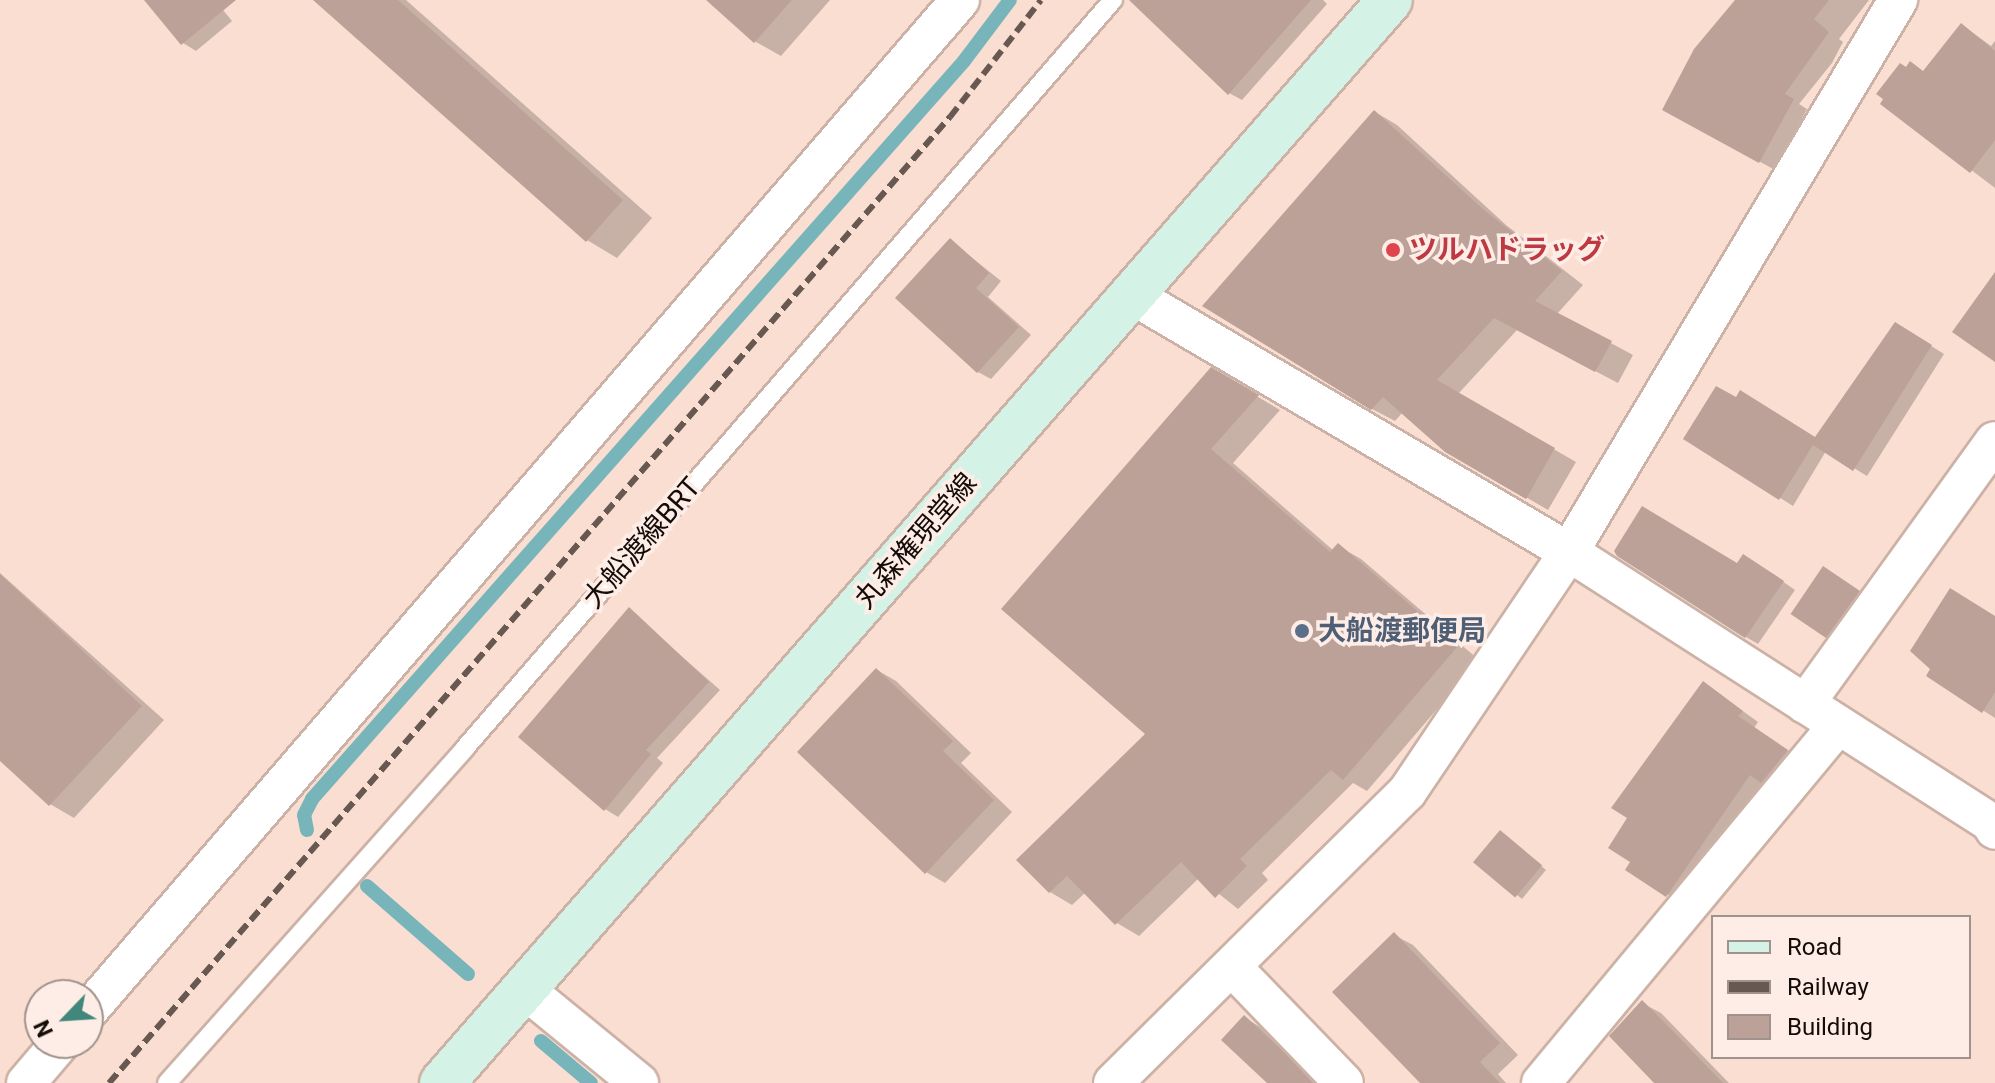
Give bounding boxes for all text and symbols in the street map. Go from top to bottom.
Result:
place label: ツルハドラッグ [1409,233,1605,267]
marker: ツルハドラッグ [1384,241,1402,259]
street label: 丸森権現堂線 [848,467,984,615]
street label: 大船渡線BRT [576,471,708,615]
place label: 大船渡郵便局 [1318,614,1486,648]
marker: 大船渡郵便局 [1293,622,1311,640]
legend [1711,915,1971,1059]
text: Road [1787,933,1842,961]
text: Railway [1787,973,1869,1001]
north arrow [24,979,104,1059]
text: Building [1787,1013,1873,1041]
text: N [29,1016,58,1041]

